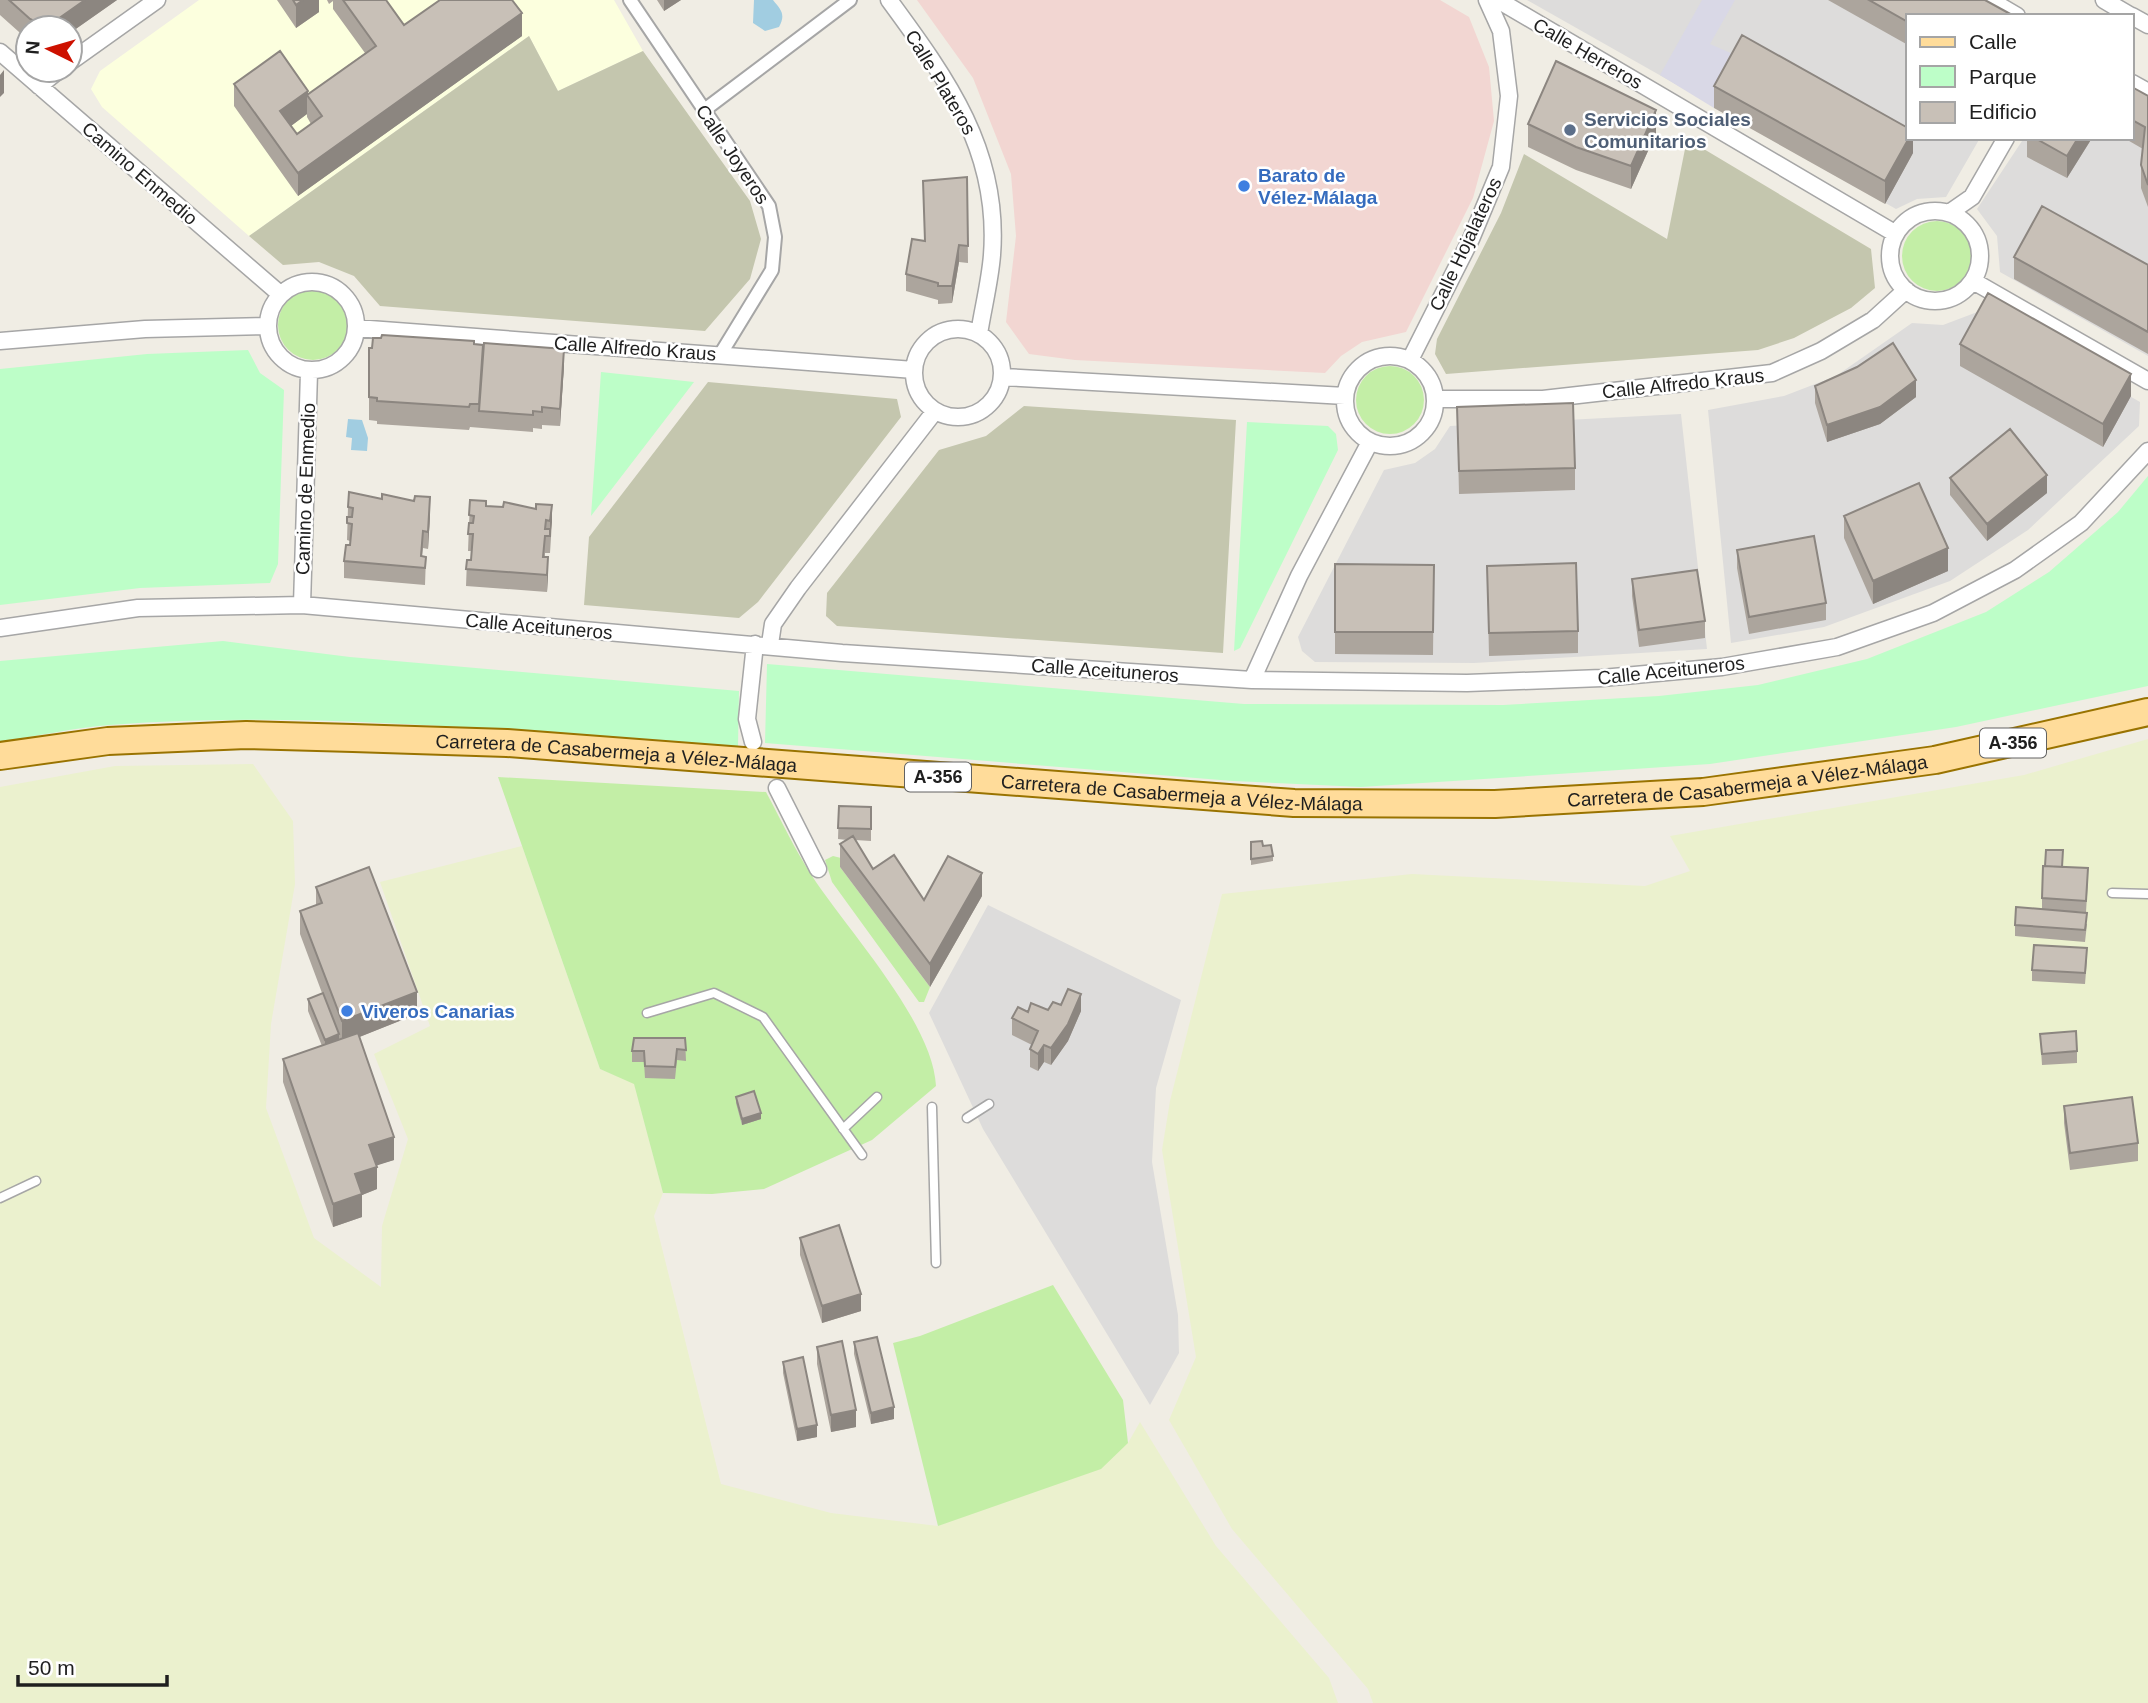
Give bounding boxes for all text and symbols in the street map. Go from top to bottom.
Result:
north arrow [14,14,84,84]
street label: Calle Herreros [1529,14,1646,93]
legend [1906,14,2134,140]
street label: Calle Plateros [901,26,980,138]
text: Calle [1969,30,2017,53]
text: N [22,40,44,55]
text: Parque [1969,65,2037,88]
text: Edificio [1969,100,2037,123]
street label: Calle Joyeros [692,101,773,208]
place label: Servicios Sociales Comunitarios [1584,109,1751,152]
street label: Camino Enmedio [78,118,202,229]
marker: Servicios Sociales Comunitarios [1562,122,1578,138]
place label: Barato de Vélez-Málaga [1258,165,1378,208]
street label: Calle Hojalateros [1425,174,1506,314]
marker: Barato de Vélez-Málaga [1236,178,1252,194]
street label: Calle Alfredo Kraus [553,332,717,365]
street label: Calle Alfredo Kraus [1601,365,1765,402]
street label: Camino de Enmedio [292,403,319,575]
street label: Calle Aceituneros [464,610,614,643]
street label: Calle Aceituneros [1596,652,1746,689]
street label: Calle Aceituneros [1030,655,1179,686]
road number: A-356 [1980,728,2046,758]
street label: Carretera de Casabermeja a Vélez-Málaga [435,731,798,776]
street label: Carretera de Casabermeja a Vélez-Málaga [1566,751,1929,811]
road number: A-356 [905,762,971,792]
street label: Carretera de Casabermeja a Vélez-Málaga [1000,771,1363,814]
place label: Viveros Canarias [361,1001,515,1022]
marker: Viveros Canarias [339,1003,355,1019]
scale bar [18,1644,166,1688]
text: 50 m [28,1656,75,1679]

